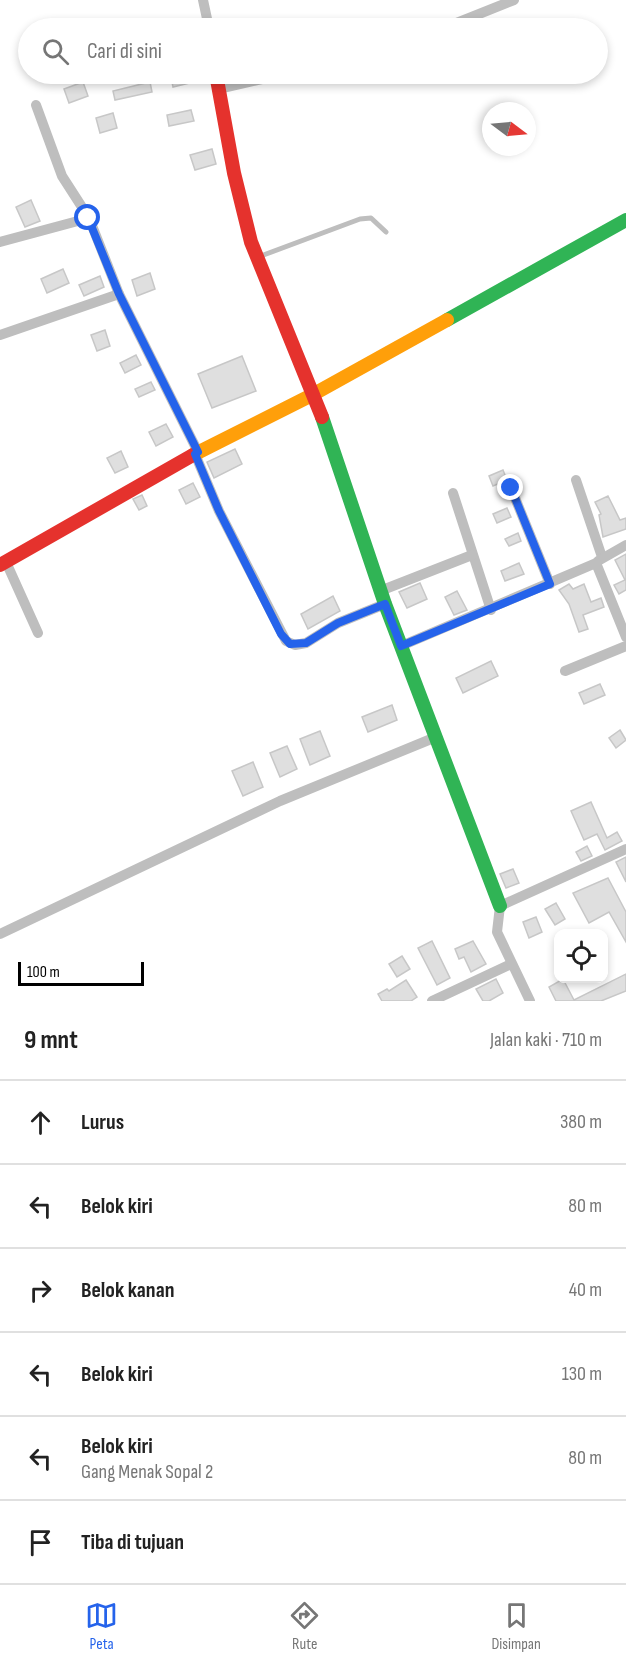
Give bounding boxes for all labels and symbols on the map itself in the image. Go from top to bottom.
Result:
north arrow [482,102,536,156]
route start [74,204,100,230]
route end [497,474,523,500]
scale bar [18,959,144,986]

